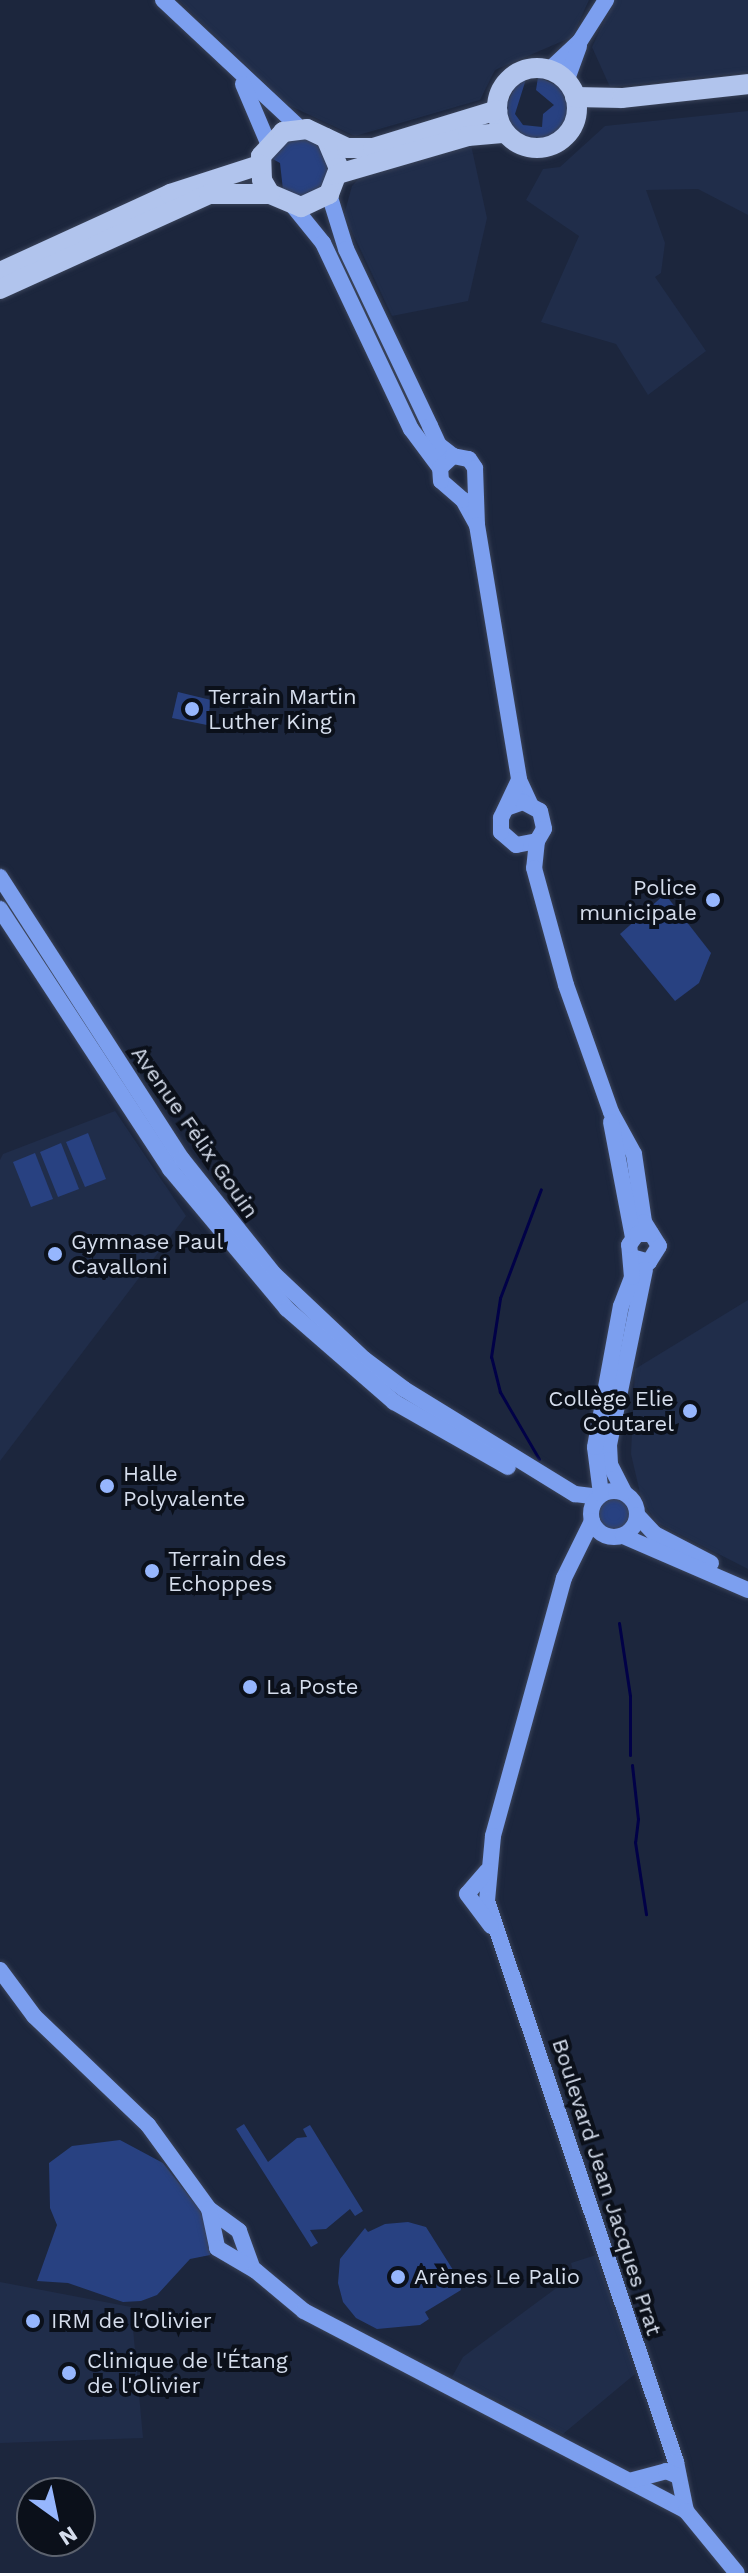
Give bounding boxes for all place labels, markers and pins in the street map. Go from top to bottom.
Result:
place label: Terrain Martin Luther King [208,683,357,734]
marker: Terrain Martin Luther King [183,700,201,718]
place label: Police municipale [579,874,697,926]
marker: Police municipale [704,891,722,909]
place label: Gymnase Paul Cavalloni [71,1228,223,1280]
marker: Gymnase Paul Cavalloni [46,1245,64,1263]
place label: Collège Elie Coutarel [548,1385,674,1436]
marker: Collège Elie Coutarel [681,1402,699,1420]
place label: Halle Polyvalente [123,1460,245,1512]
marker: Halle Polyvalente [98,1477,116,1495]
place label: Terrain des Echoppes [168,1545,287,1596]
marker: Terrain des Echoppes [143,1562,161,1580]
place label: La Poste [266,1674,359,1700]
marker: La Poste [241,1678,259,1696]
place label: Arènes Le Palio [414,2264,580,2290]
marker: Arènes Le Palio [389,2268,407,2286]
place label: IRM de l'Olivier [51,2308,212,2334]
marker: IRM de l'Olivier [22,2310,44,2332]
place label: Clinique de l'Étang de l'Olivier [87,2347,288,2398]
marker: Clinique de l'Étang de l'Olivier [58,2362,80,2384]

